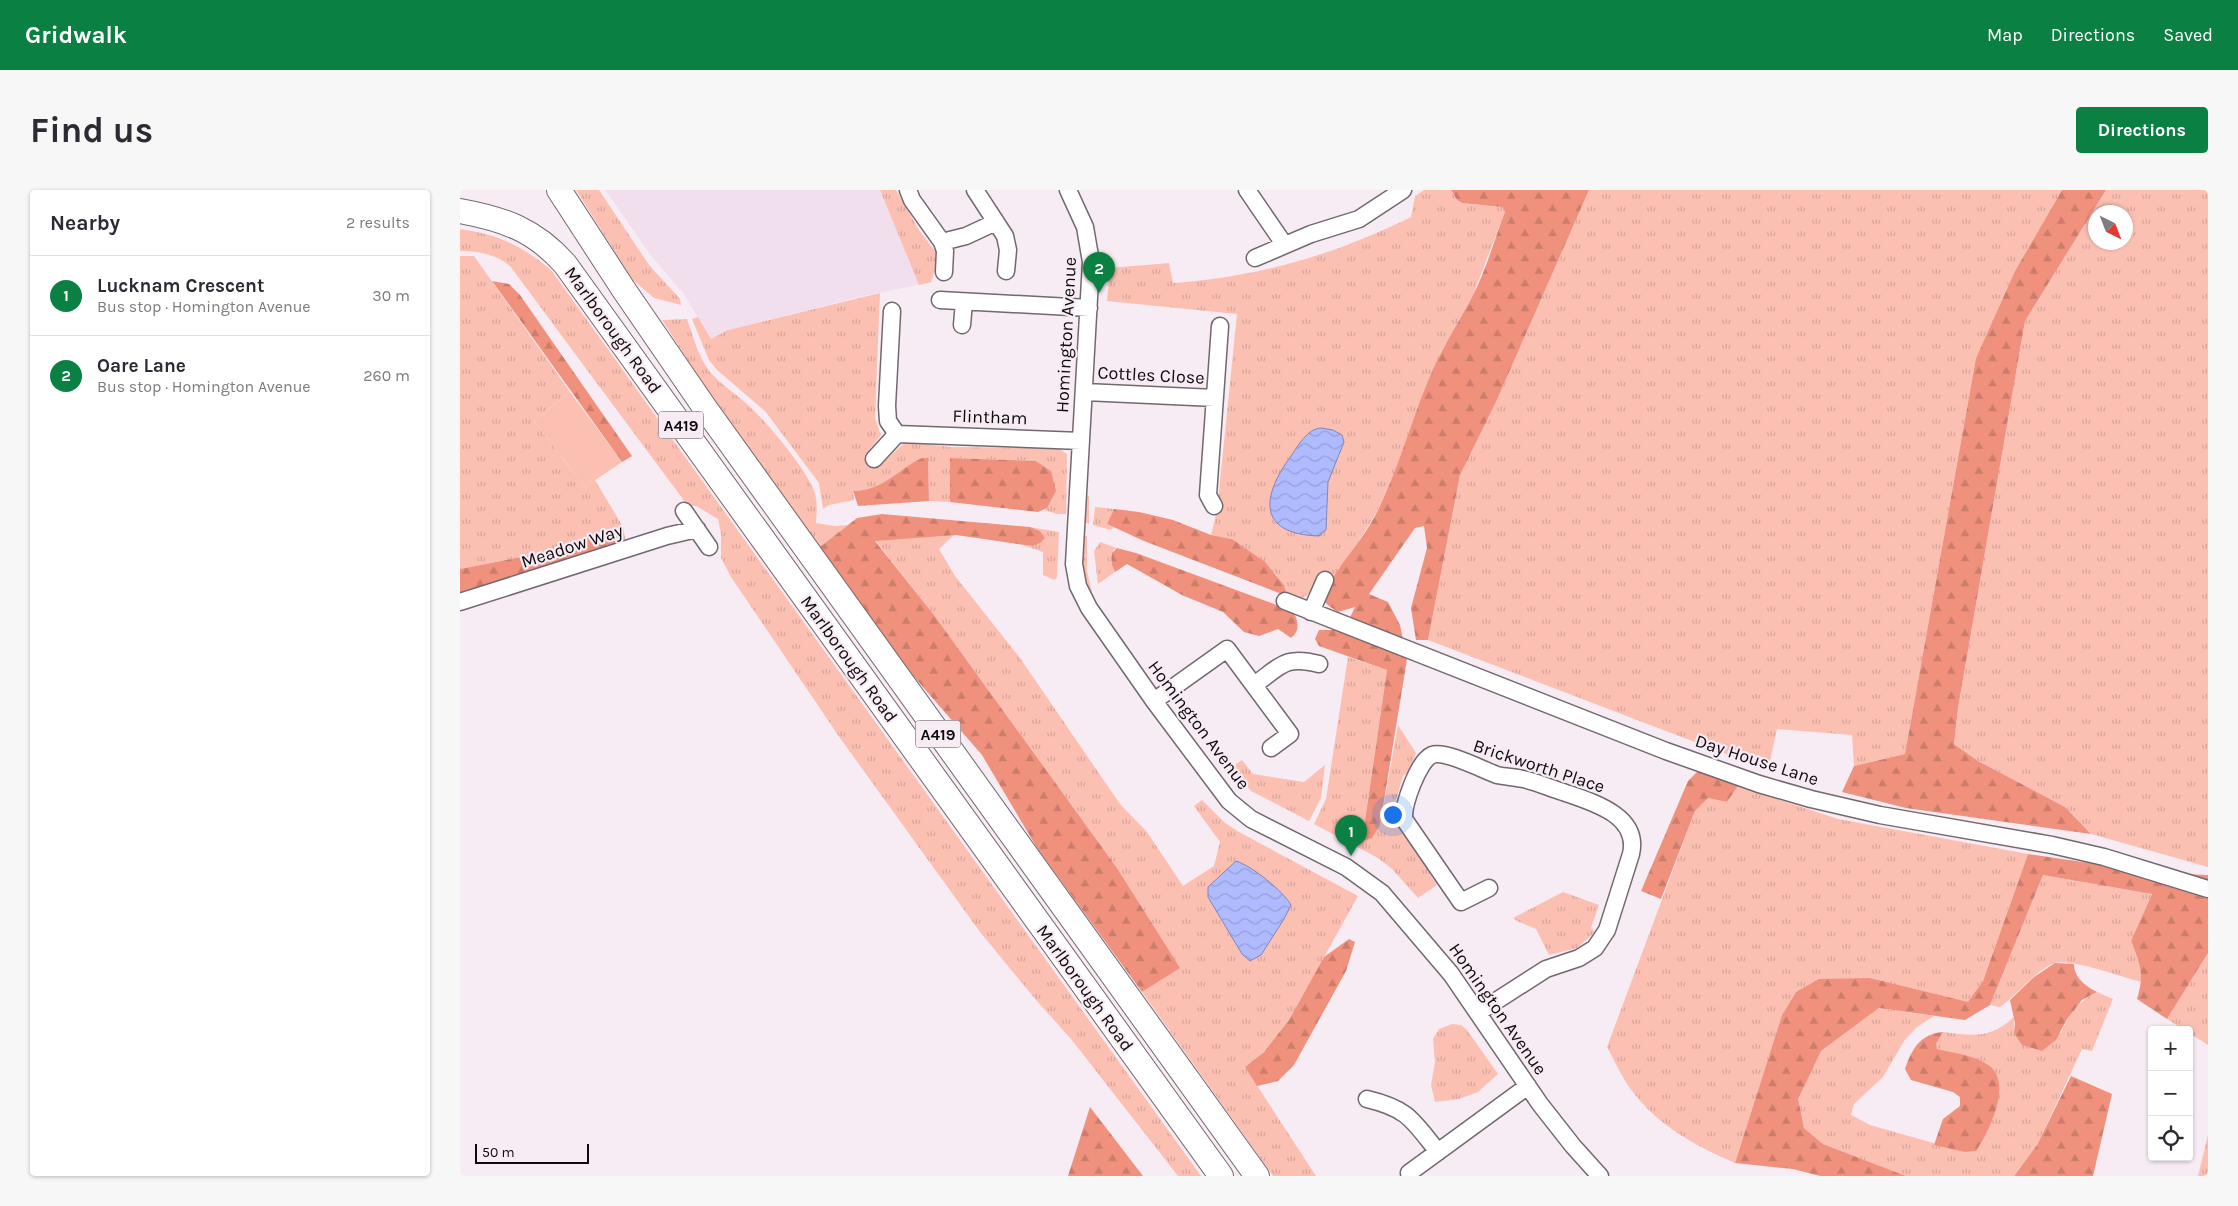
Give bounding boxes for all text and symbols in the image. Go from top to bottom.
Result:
text: Gridwalk [25,21,127,49]
text: Map [1987,24,2023,46]
text: Directions [2051,24,2135,46]
text: Saved [2163,24,2213,46]
button: Directions [2076,107,2208,153]
text: Find us [30,110,153,151]
north arrow [2088,205,2133,250]
text: Nearby [50,211,120,235]
text: 2 results [346,213,410,232]
pin: 2 [1083,252,1115,293]
street label: Homington Avenue [1051,256,1081,414]
street label: Marlborough Road [560,262,666,398]
text: Lucknam Crescent [97,275,264,297]
text: 1 [63,286,69,305]
text: 30 m [372,286,410,305]
text: Bus stop · Homington Avenue [97,297,311,316]
text: Oare Lane [97,355,186,377]
street label: Cottles Close [1097,361,1205,389]
text: 2 [61,366,71,385]
text: 260 m [363,366,410,385]
text: Bus stop · Homington Avenue [97,377,311,396]
street label: Flintham [952,405,1028,429]
road number: A419 [658,412,704,438]
street label: Meadow Way [518,519,626,573]
street label: Marlborough Road [796,591,902,727]
street label: Homington Avenue [1143,656,1255,794]
road number: A419 [916,720,960,748]
street label: Day House Lane [1692,730,1822,790]
street label: Brickworth Place [1470,734,1608,798]
your location [1380,802,1406,828]
pin: 1 [1335,815,1367,856]
street label: Marlborough Road [1032,920,1138,1056]
street label: Homington Avenue [1444,939,1552,1079]
map controls [2148,1026,2193,1161]
button: + [2148,1026,2193,1071]
button: − [2148,1071,2193,1116]
button: locate [2148,1116,2193,1161]
scale bar [475,1141,589,1164]
text: 50 m [482,1144,515,1161]

